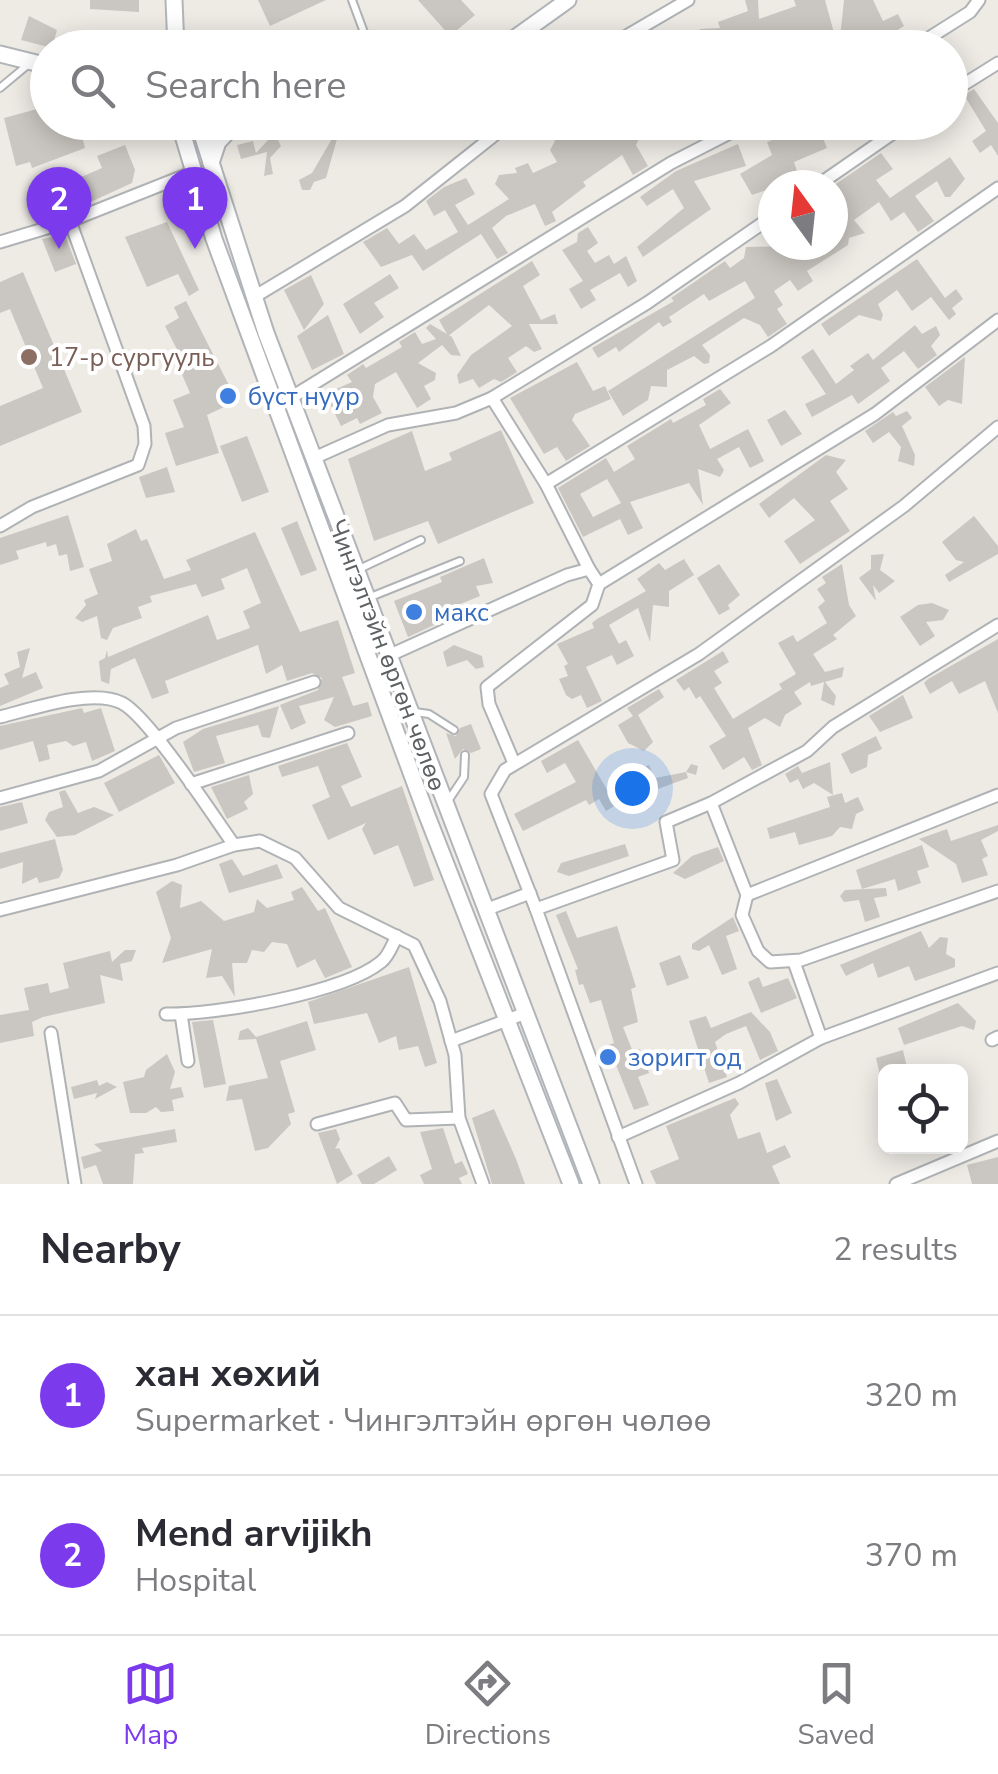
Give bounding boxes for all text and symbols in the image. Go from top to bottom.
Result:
search box [30,30,968,140]
icon: search [65,58,120,113]
text: Search here [145,60,346,111]
pin: 2 [27,166,92,249]
pin: 1 [162,166,228,249]
north arrow [758,170,848,260]
place label: 17-р сургууль [49,341,215,375]
marker: 17-р сургууль [18,346,40,368]
place label: бүст нуур [248,380,360,414]
marker: бүст нуур [217,385,239,407]
street label: Чингэлтэйн өргөн чөлөө [320,515,455,796]
place label: макс [434,596,489,630]
marker: макс [403,601,425,623]
your location [607,763,658,814]
place label: зоригт од [628,1041,742,1075]
marker: зоригт од [597,1046,619,1068]
map controls [878,1064,968,1154]
button: locate [878,1064,968,1154]
text: Nearby [40,1221,181,1278]
text: 2 results [833,1228,958,1271]
text: хан хөхий [135,1348,321,1399]
text: 1 [63,1374,82,1417]
text: 320 m [865,1374,958,1417]
text: Supermarket · Чингэлтэйн өргөн чөлөө [135,1399,712,1442]
text: Mend arvijikh [135,1508,373,1559]
text: 2 [63,1534,82,1577]
text: 370 m [865,1534,958,1577]
text: Hospital [135,1559,256,1602]
tab: Map [123,1656,178,1754]
tab: Directions [425,1656,551,1754]
tab: Saved [797,1656,875,1754]

